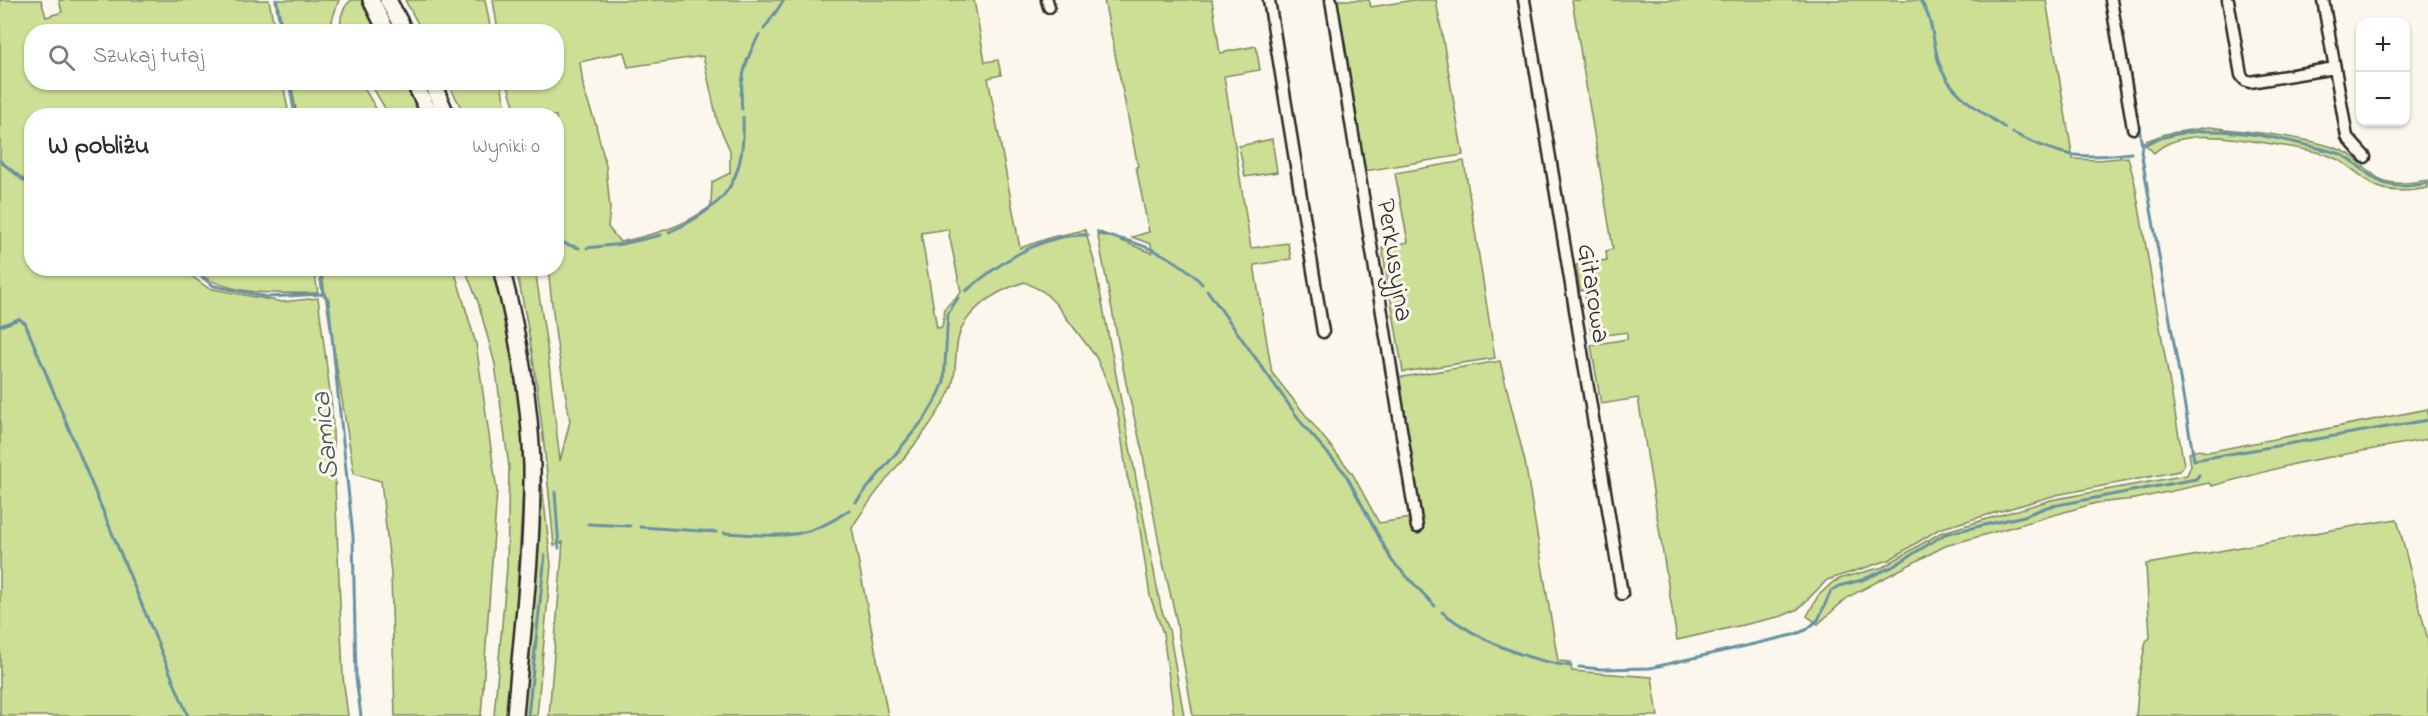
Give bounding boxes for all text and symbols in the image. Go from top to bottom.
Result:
map controls [2356,18,2410,126]
button: + [2356,18,2410,72]
search box [24,24,564,90]
icon: search [45,41,78,74]
text: Szukaj tutaj [93,41,204,73]
button: − [2356,72,2410,126]
text: W pobliżu [48,128,149,166]
text: Wyniki: 0 [472,133,540,162]
street label: Perkusyjna [1365,196,1422,325]
street label: Gitarowa [1565,241,1620,346]
water label: Samica [301,389,351,481]

